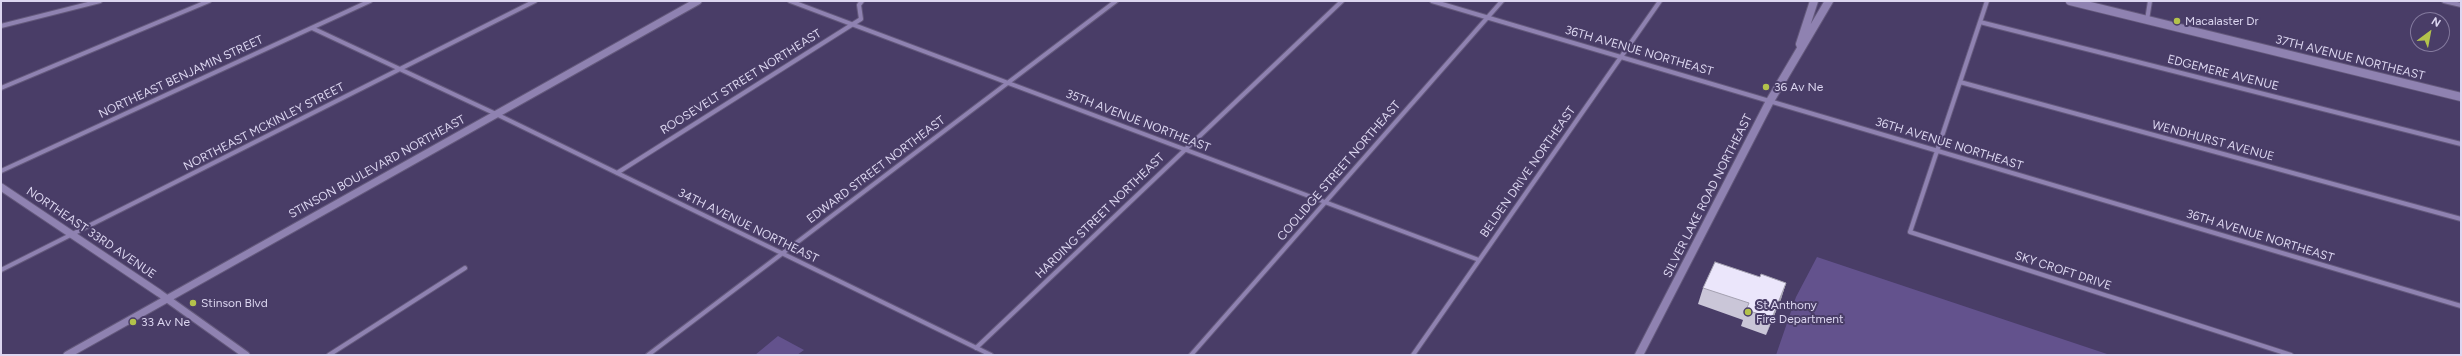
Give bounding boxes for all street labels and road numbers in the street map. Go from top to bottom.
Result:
street label: 36TH AVENUE NORTHEAST [1563,23,1715,79]
street label: ROOSEVELT STREET NORTHEAST [658,26,824,138]
street label: NORTHEAST BENJAMIN STREET [96,32,266,122]
street label: 37TH AVENUE NORTHEAST [2274,32,2426,84]
street label: EDGEMERE AVENUE [2166,52,2280,94]
street label: NORTHEAST MCKINLEY STREET [181,80,347,174]
street label: 35TH AVENUE NORTHEAST [1064,87,1212,155]
street label: COOLIDGE STREET NORTHEAST [1274,98,1404,244]
street label: BELDEN DRIVE NORTHEAST [1477,104,1579,240]
street label: STINSON BOULEVARD NORTHEAST [286,112,468,222]
street label: SILVER LAKE ROAD NORTHEAST [1660,112,1756,280]
street label: EDWARD STREET NORTHEAST [804,113,948,227]
street label: 36TH AVENUE NORTHEAST [1873,115,2025,173]
street label: WENDHURST AVENUE [2150,118,2276,164]
street label: HARDING STREET NORTHEAST [1033,150,1167,282]
street label: NORTHEAST 33RD AVENUE [23,184,159,282]
street label: 34TH AVENUE NORTHEAST [675,186,821,266]
street label: 36TH AVENUE NORTHEAST [2184,207,2336,265]
street label: SKY CROFT DRIVE [2013,249,2113,293]

